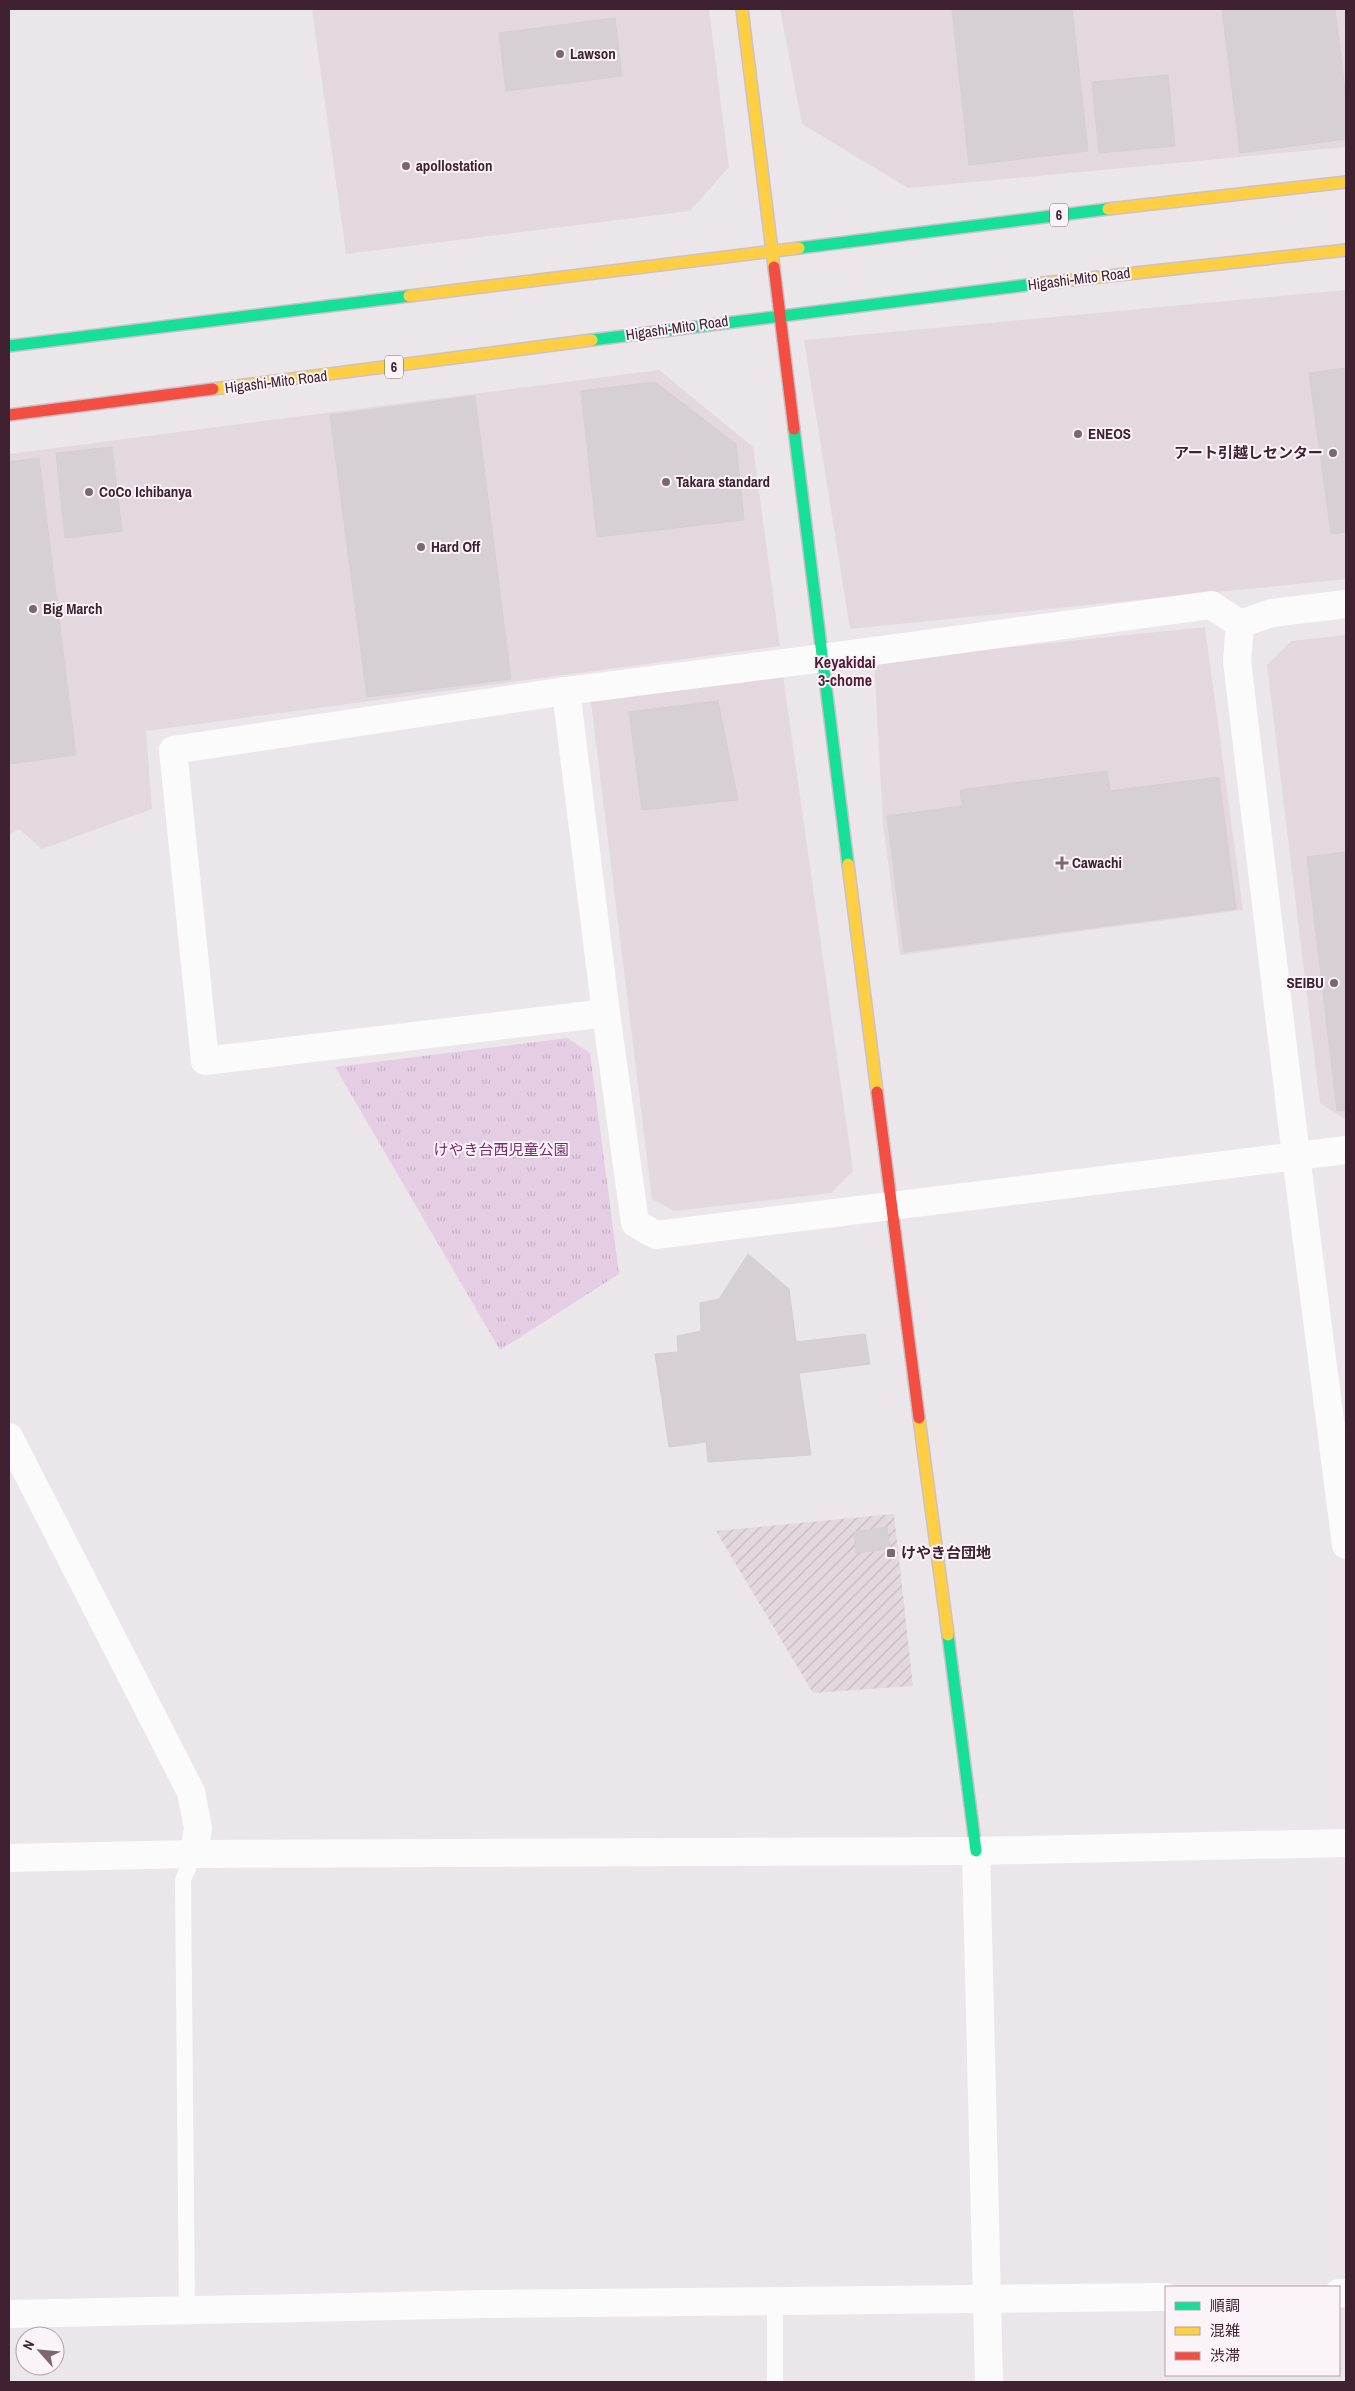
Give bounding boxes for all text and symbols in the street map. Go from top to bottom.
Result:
place label: Lawson [570,43,616,64]
marker: Lawson [554,48,566,60]
place label: apollostation [416,155,493,176]
marker: apollostation [400,160,412,172]
road number: 6 [1050,204,1068,226]
street label: Higashi-Mito Road [1026,262,1131,295]
street label: Higashi-Mito Road [624,310,730,345]
road number: 6 [385,356,403,378]
street label: Higashi-Mito Road [223,365,328,398]
place label: ENEOS [1088,423,1131,444]
marker: ENEOS [1072,428,1084,440]
place label: アート引越しセンター [1174,442,1323,463]
marker: アート引越しセンター [1327,447,1339,459]
place label: Takara standard [676,471,770,492]
marker: Takara standard [660,476,672,488]
place label: CoCo Ichibanya [99,481,192,502]
marker: CoCo Ichibanya [83,486,95,498]
place label: Hard Off [431,536,481,557]
marker: Hard Off [415,541,427,553]
place label: Big March [43,598,102,619]
marker: Big March [27,603,39,615]
district label: Keyakidai 3-chome [814,651,876,691]
place label: Cawachi [1072,852,1122,873]
marker: Cawachi [1056,857,1068,869]
place label: SEIBU [1286,972,1324,993]
marker: SEIBU [1328,977,1340,989]
park label: けやき台西児童公園 [433,1139,569,1160]
place label: けやき台団地 [901,1542,991,1563]
marker: けやき台団地 [885,1547,897,1559]
legend [1165,2286,1340,2376]
text: 順調 [1210,2295,1240,2316]
text: 混雑 [1210,2320,1240,2341]
north arrow [15,2326,65,2376]
text: N [19,2337,38,2353]
text: 渋滞 [1210,2345,1240,2366]

